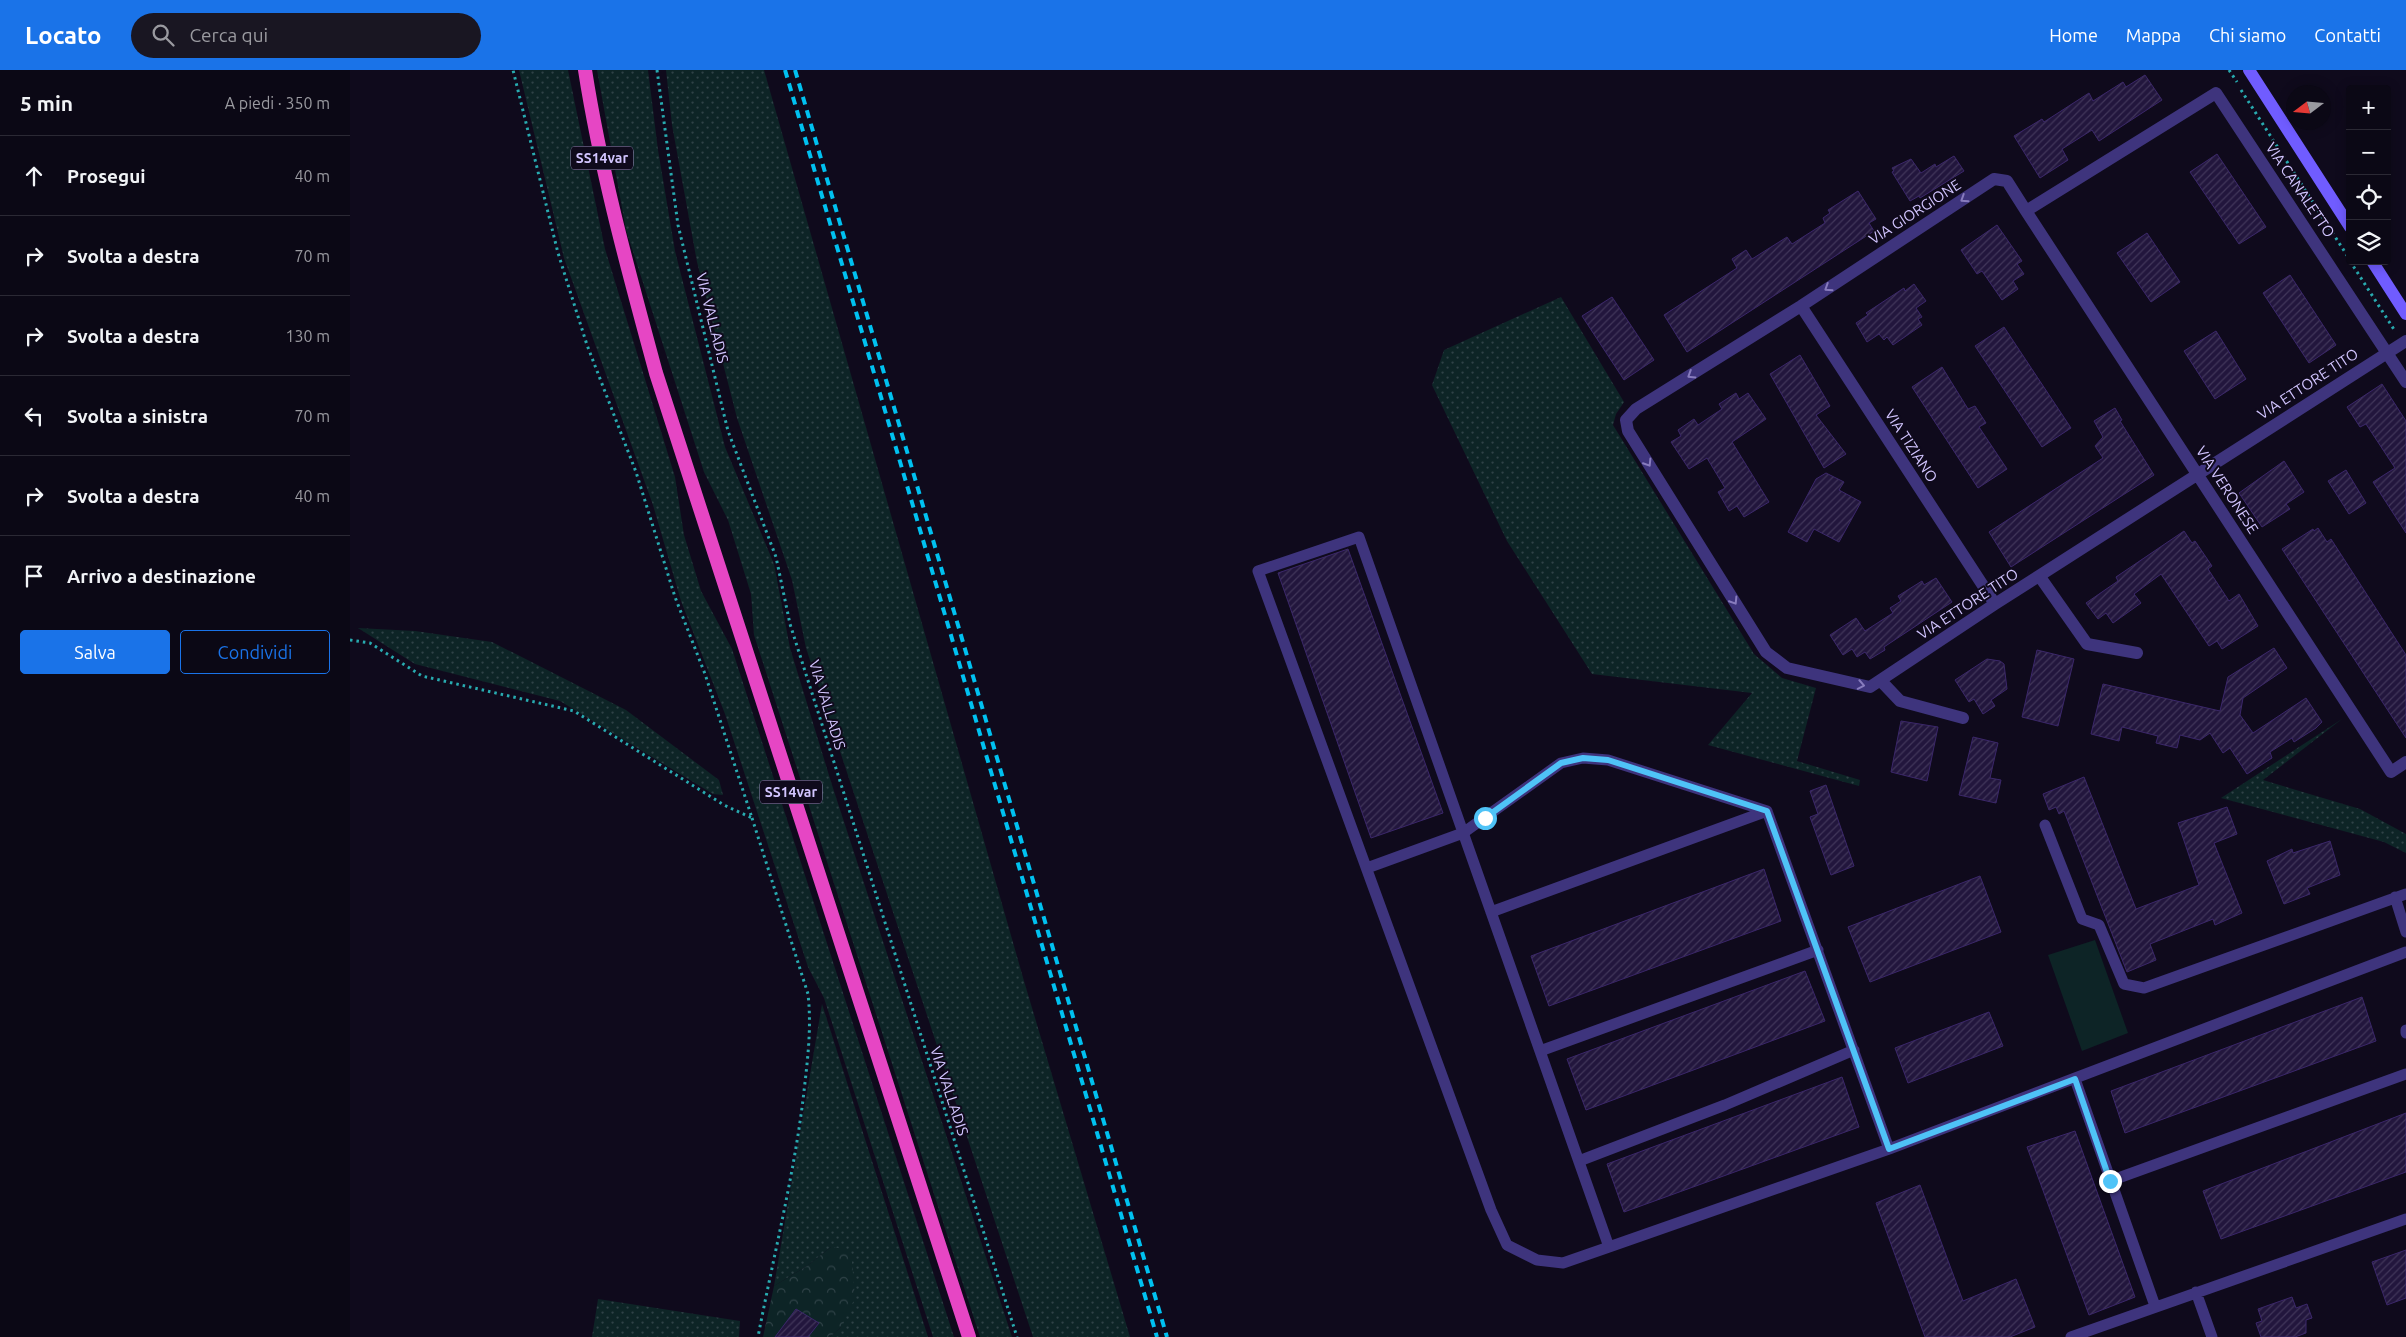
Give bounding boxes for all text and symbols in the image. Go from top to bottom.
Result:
search box [131,13,481,58]
icon: search [149,21,177,49]
text: Locato [25,22,101,49]
text: Cerca qui [189,24,268,46]
text: Home [2049,25,2098,45]
text: Mappa [2126,25,2181,45]
text: Chi siamo [2209,25,2286,45]
text: Contatti [2314,25,2381,45]
north arrow [2286,85,2331,130]
map controls [2346,85,2391,265]
button: + [2346,85,2391,130]
text: 5 min [20,91,73,115]
text: A piedi · 350 m [225,94,330,112]
button: − [2346,130,2391,175]
street label: VIA CANALETTO [2262,139,2338,240]
road number: SS14var [571,146,633,170]
icon: ahead [20,162,48,190]
text: Prosegui [67,165,146,187]
text: 40 m [294,167,330,185]
button: locate [2346,175,2391,220]
street label: VIA GIORGIONE [1866,176,1964,248]
one-way arrow [1961,193,1970,202]
button: layers [2346,220,2391,265]
icon: right [20,242,48,270]
text: Svolta a destra [67,245,200,267]
text: 70 m [294,247,330,265]
street label: VIA VALLADIS [693,271,732,365]
one-way arrow [1825,282,1834,291]
icon: right [20,322,48,350]
text: Svolta a destra [67,325,200,347]
text: 130 m [285,327,330,345]
street label: VIA ETTORE TITO [2254,345,2361,422]
one-way arrow [1688,368,1697,378]
icon: left [20,402,48,430]
text: Svolta a sinistra [67,405,208,427]
street label: VIA TIZIANO [1882,406,1941,485]
text: 70 m [294,407,330,425]
street label: VIA VERONESE [2193,443,2262,537]
one-way arrow [1642,457,1652,466]
icon: right [20,482,48,510]
text: Svolta a destra [67,485,200,507]
text: 40 m [294,487,330,505]
icon: arrive [20,562,48,590]
text: Arrivo a destinazione [67,565,256,587]
street label: VIA ETTORE TITO [1914,565,2021,642]
one-way arrow [1728,595,1738,604]
button: Salva [20,630,170,674]
button: Condividi [180,630,330,674]
street label: VIA VALLADIS [806,658,849,752]
one-way arrow [1856,679,1865,689]
road number: SS14var [760,780,822,804]
route start [1474,807,1497,830]
street label: VIA VALLADIS [927,1044,972,1138]
route end [2099,1170,2122,1193]

